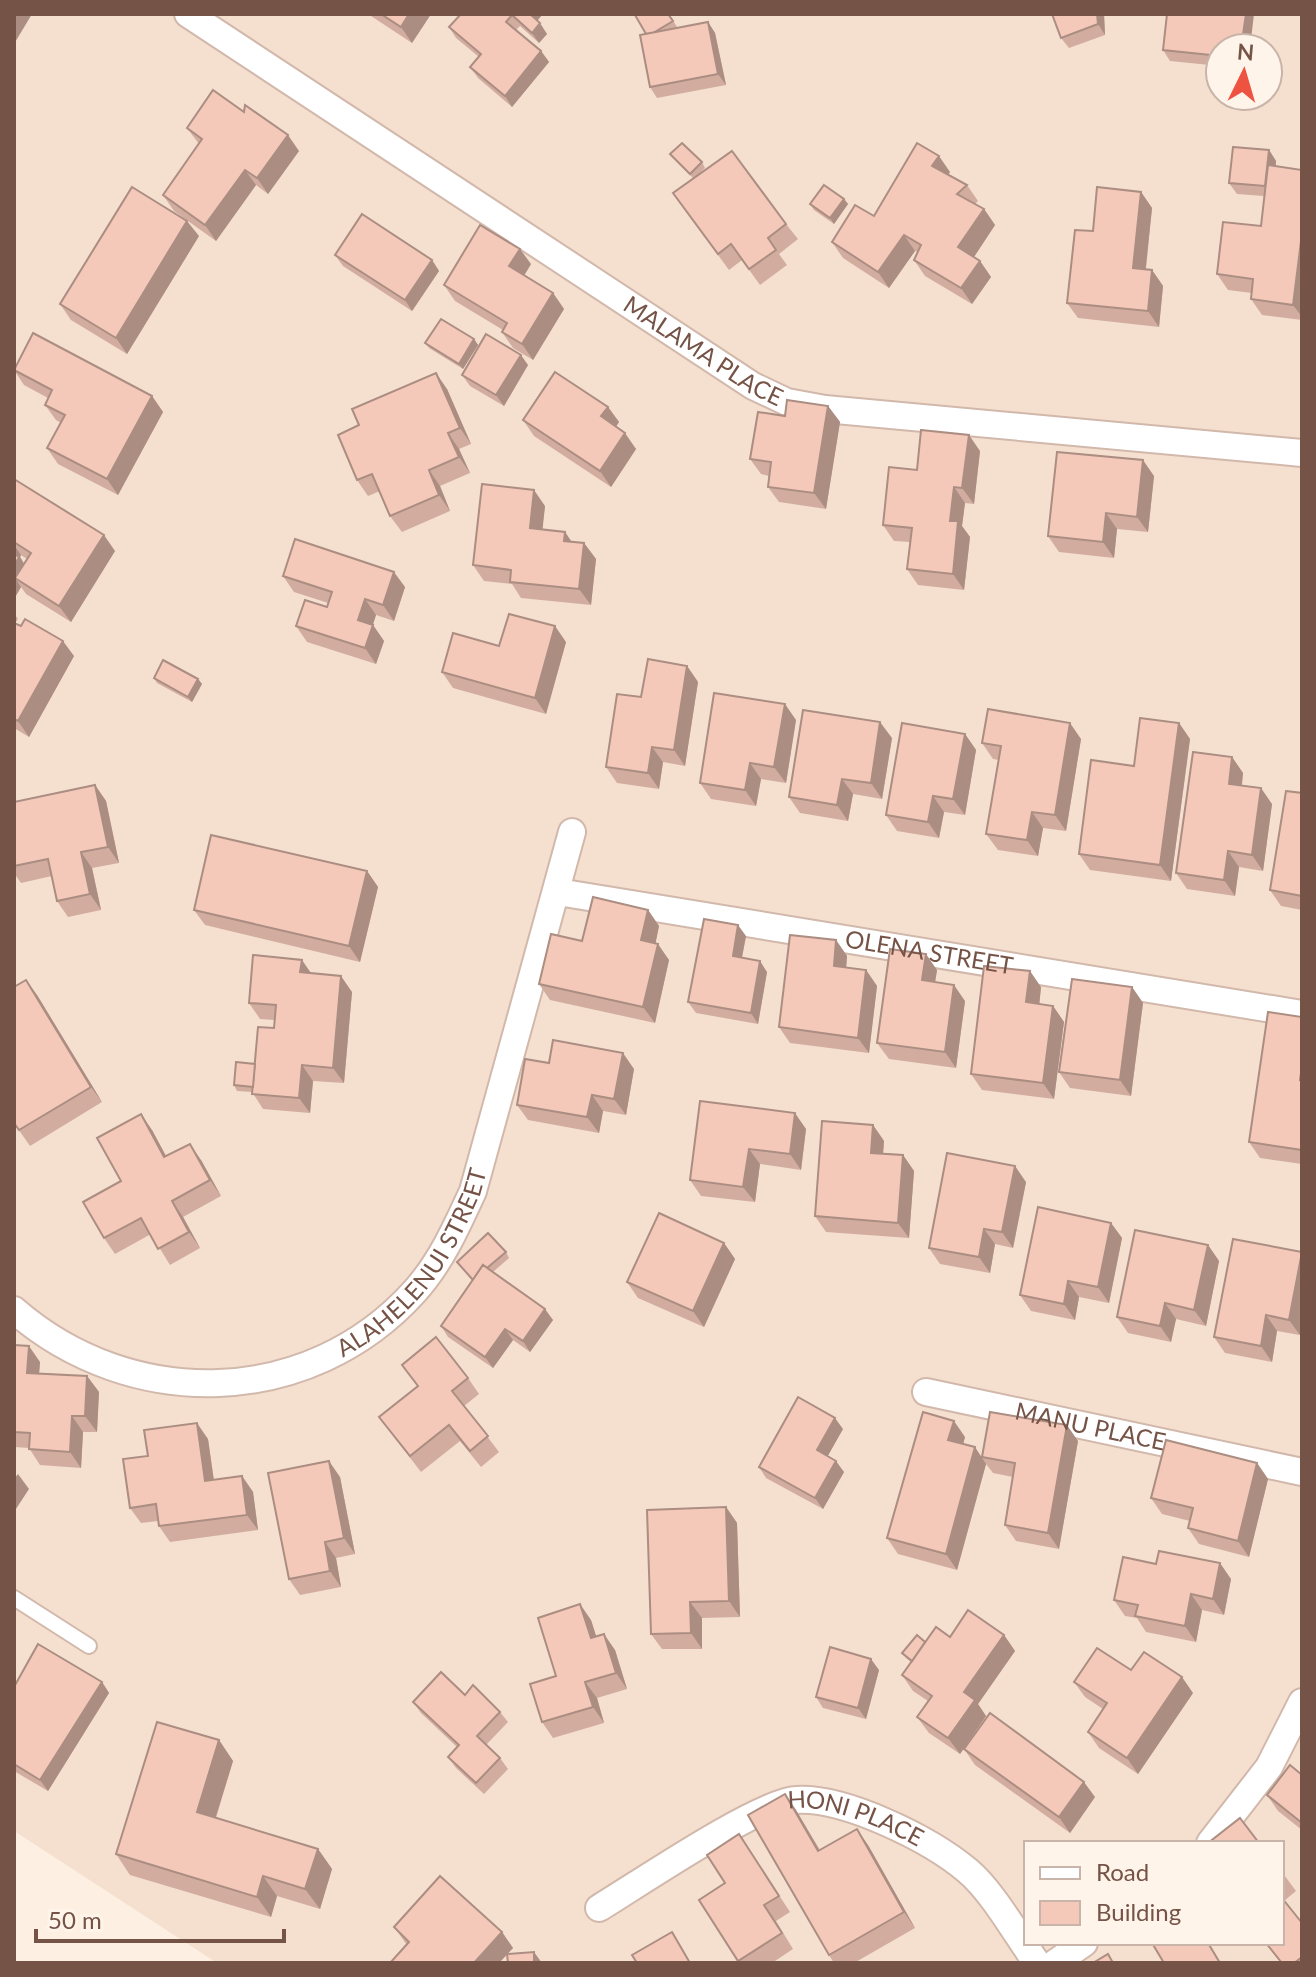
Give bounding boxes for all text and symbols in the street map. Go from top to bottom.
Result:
north arrow [1204,32,1284,112]
text: N [1236,37,1255,66]
street label: MALAMA PLACE [619,289,788,411]
street label: OLENA STREET [843,923,1015,979]
street label: ALAHELENUI STREET [331,1165,492,1362]
street label: MANU PLACE [1013,1395,1169,1456]
street label: HONI PLACE [787,1784,929,1851]
legend [1024,1841,1284,1945]
text: Road [1096,1857,1149,1886]
scale bar [36,1893,284,1943]
text: Building [1096,1897,1181,1926]
text: 50 m [48,1905,102,1934]

